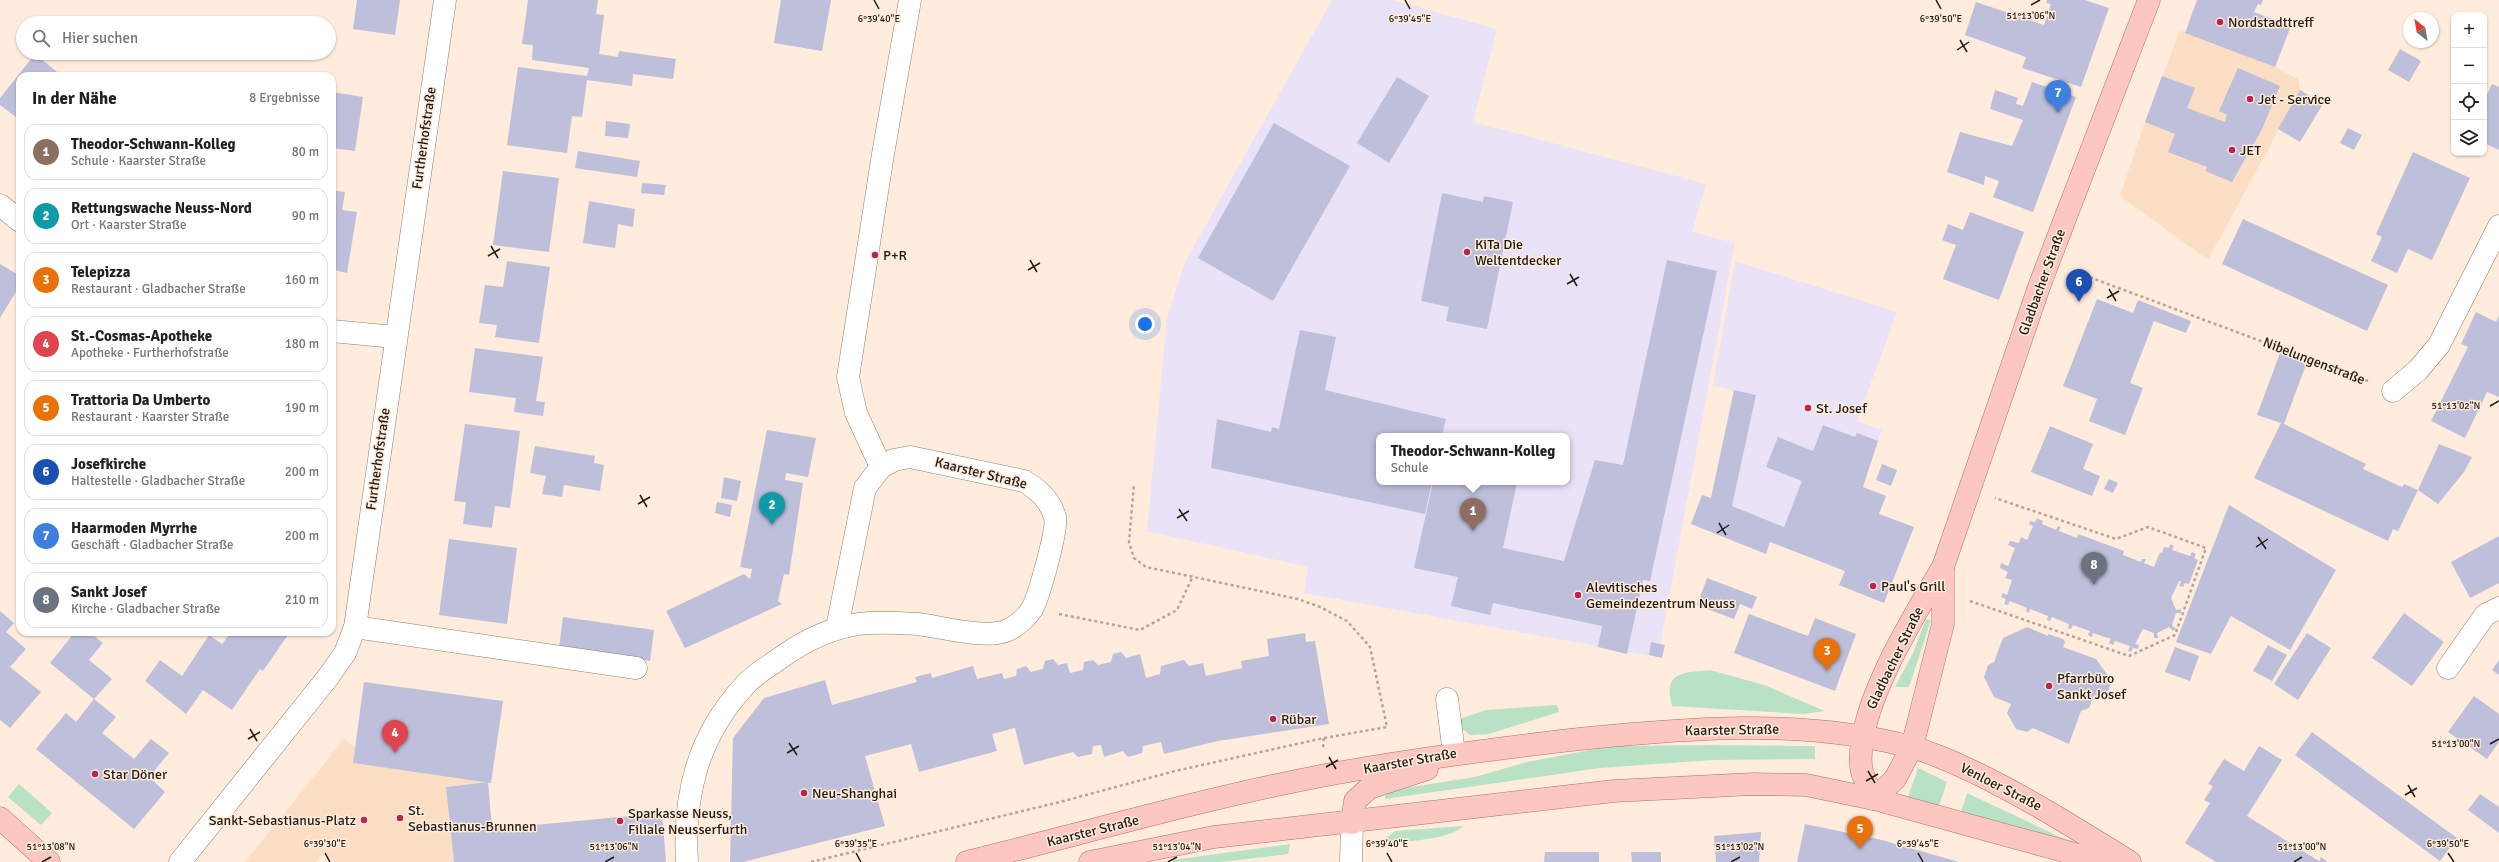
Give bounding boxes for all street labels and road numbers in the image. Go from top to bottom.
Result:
street label: Furtherhofstraße [408,86,440,190]
street label: Gladbacher Straße [2015,226,2069,338]
street label: Nibelungenstraße [2261,334,2367,388]
street label: Furtherhofstraße [362,407,394,511]
street label: Kaarster Straße [933,453,1029,493]
street label: Gladbacher Straße [1863,604,1927,712]
street label: Kaarster Straße [1685,721,1779,739]
street label: Kaarster Straße [1362,744,1458,778]
street label: Venloer Straße [1957,759,2045,815]
street label: Kaarster Straße [1045,811,1141,851]

